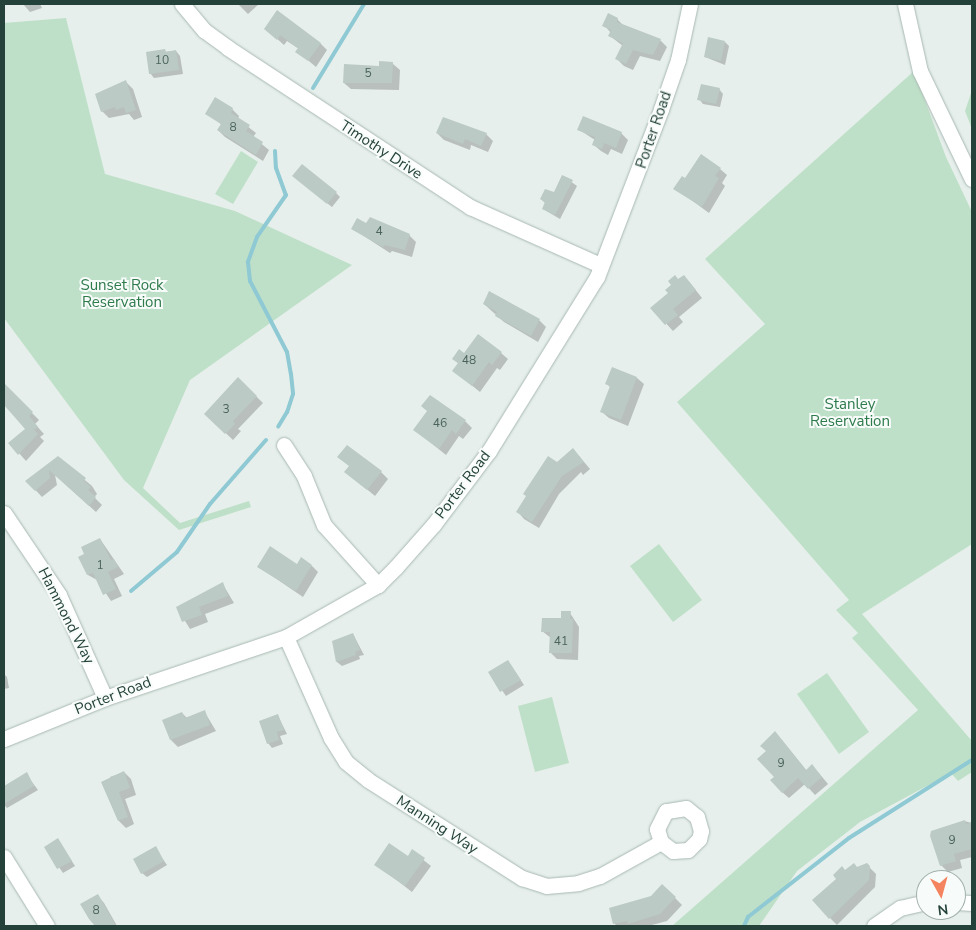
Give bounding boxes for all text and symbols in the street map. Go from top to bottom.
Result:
house number: 10 [155,54,169,68]
house number: 5 [364,67,372,81]
street label: Porter Road [632,89,676,171]
street label: Timothy Drive [336,117,426,183]
house number: 8 [229,121,237,135]
house number: 4 [375,225,383,239]
park label: Sunset Rock Reservation [80,276,164,311]
house number: 48 [462,354,476,368]
park label: Stanley Reservation [810,395,890,430]
house number: 3 [222,403,230,417]
house number: 46 [433,417,447,431]
street label: Porter Road [432,447,494,523]
house number: 1 [96,559,104,573]
street label: Hammond Way [34,565,98,667]
house number: 41 [554,635,568,649]
street label: Porter Road [72,673,154,719]
house number: 9 [777,757,785,771]
street label: Manning Way [393,792,481,858]
house number: 9 [948,834,956,848]
north arrow [916,870,966,920]
text: N [936,899,949,919]
house number: 8 [92,904,100,918]

